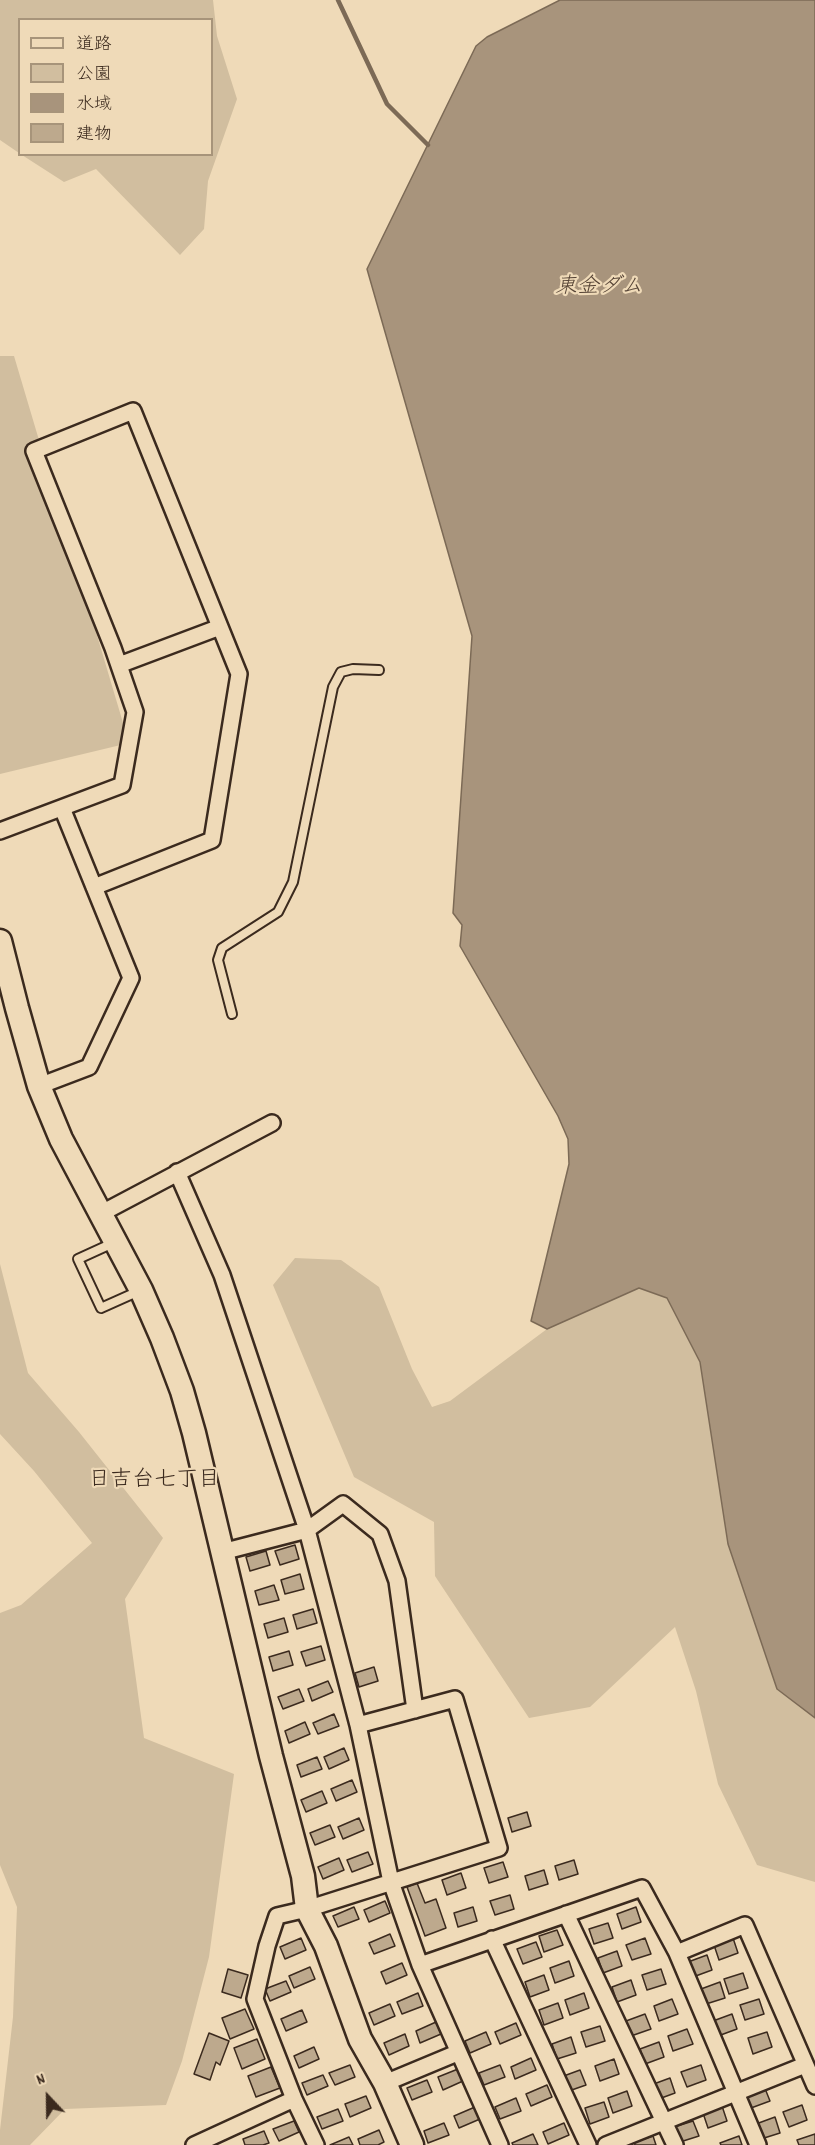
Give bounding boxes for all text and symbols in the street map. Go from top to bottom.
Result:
legend [18,18,213,156]
text: 道路 [76,33,112,58]
text: 公園 [76,63,112,88]
text: 水域 [76,93,112,118]
text: 建物 [76,123,112,148]
water label: 東金ダム [555,276,643,302]
district label: 日吉台七丁目 [88,1469,220,1495]
north arrow [18,2067,78,2127]
text: N [33,2068,49,2092]

